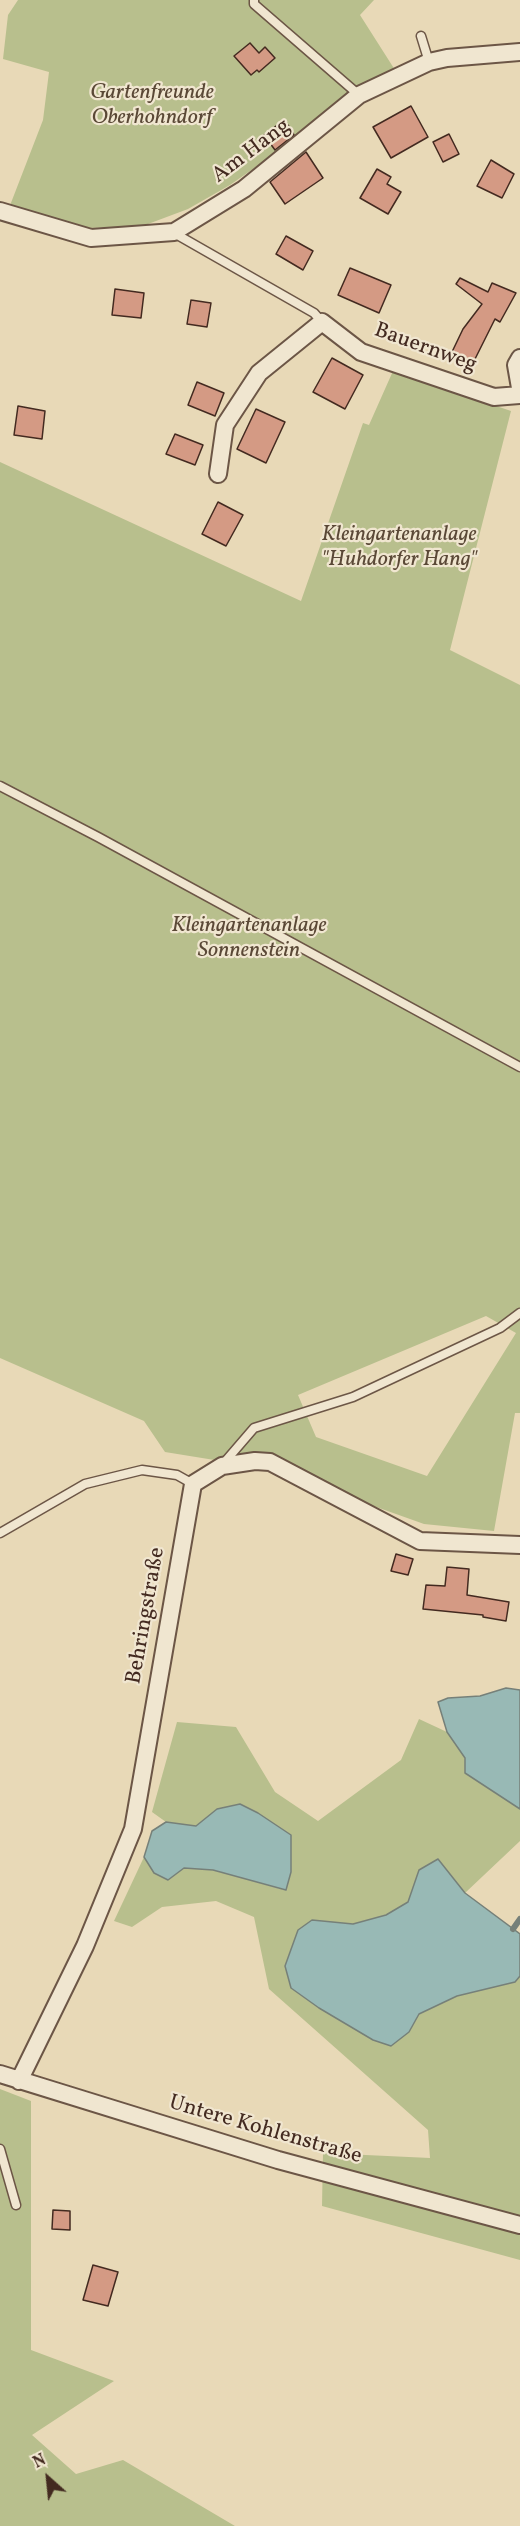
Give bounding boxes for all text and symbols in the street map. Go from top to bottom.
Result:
park label: Gartenfreunde Oberhohndorf [90,81,214,132]
street label: Am Hang [208,114,296,190]
street label: Bauernweg [370,318,480,380]
park label: Kleingartenanlage "Huhdorfer Hang" [321,523,477,574]
park label: Kleingartenanlage Sonnenstein [172,914,326,966]
street label: Behringstraße [122,1546,172,1686]
street label: Untere Kohlenstraße [165,2091,365,2171]
north arrow [18,2448,78,2508]
text: N [30,2450,50,2474]

